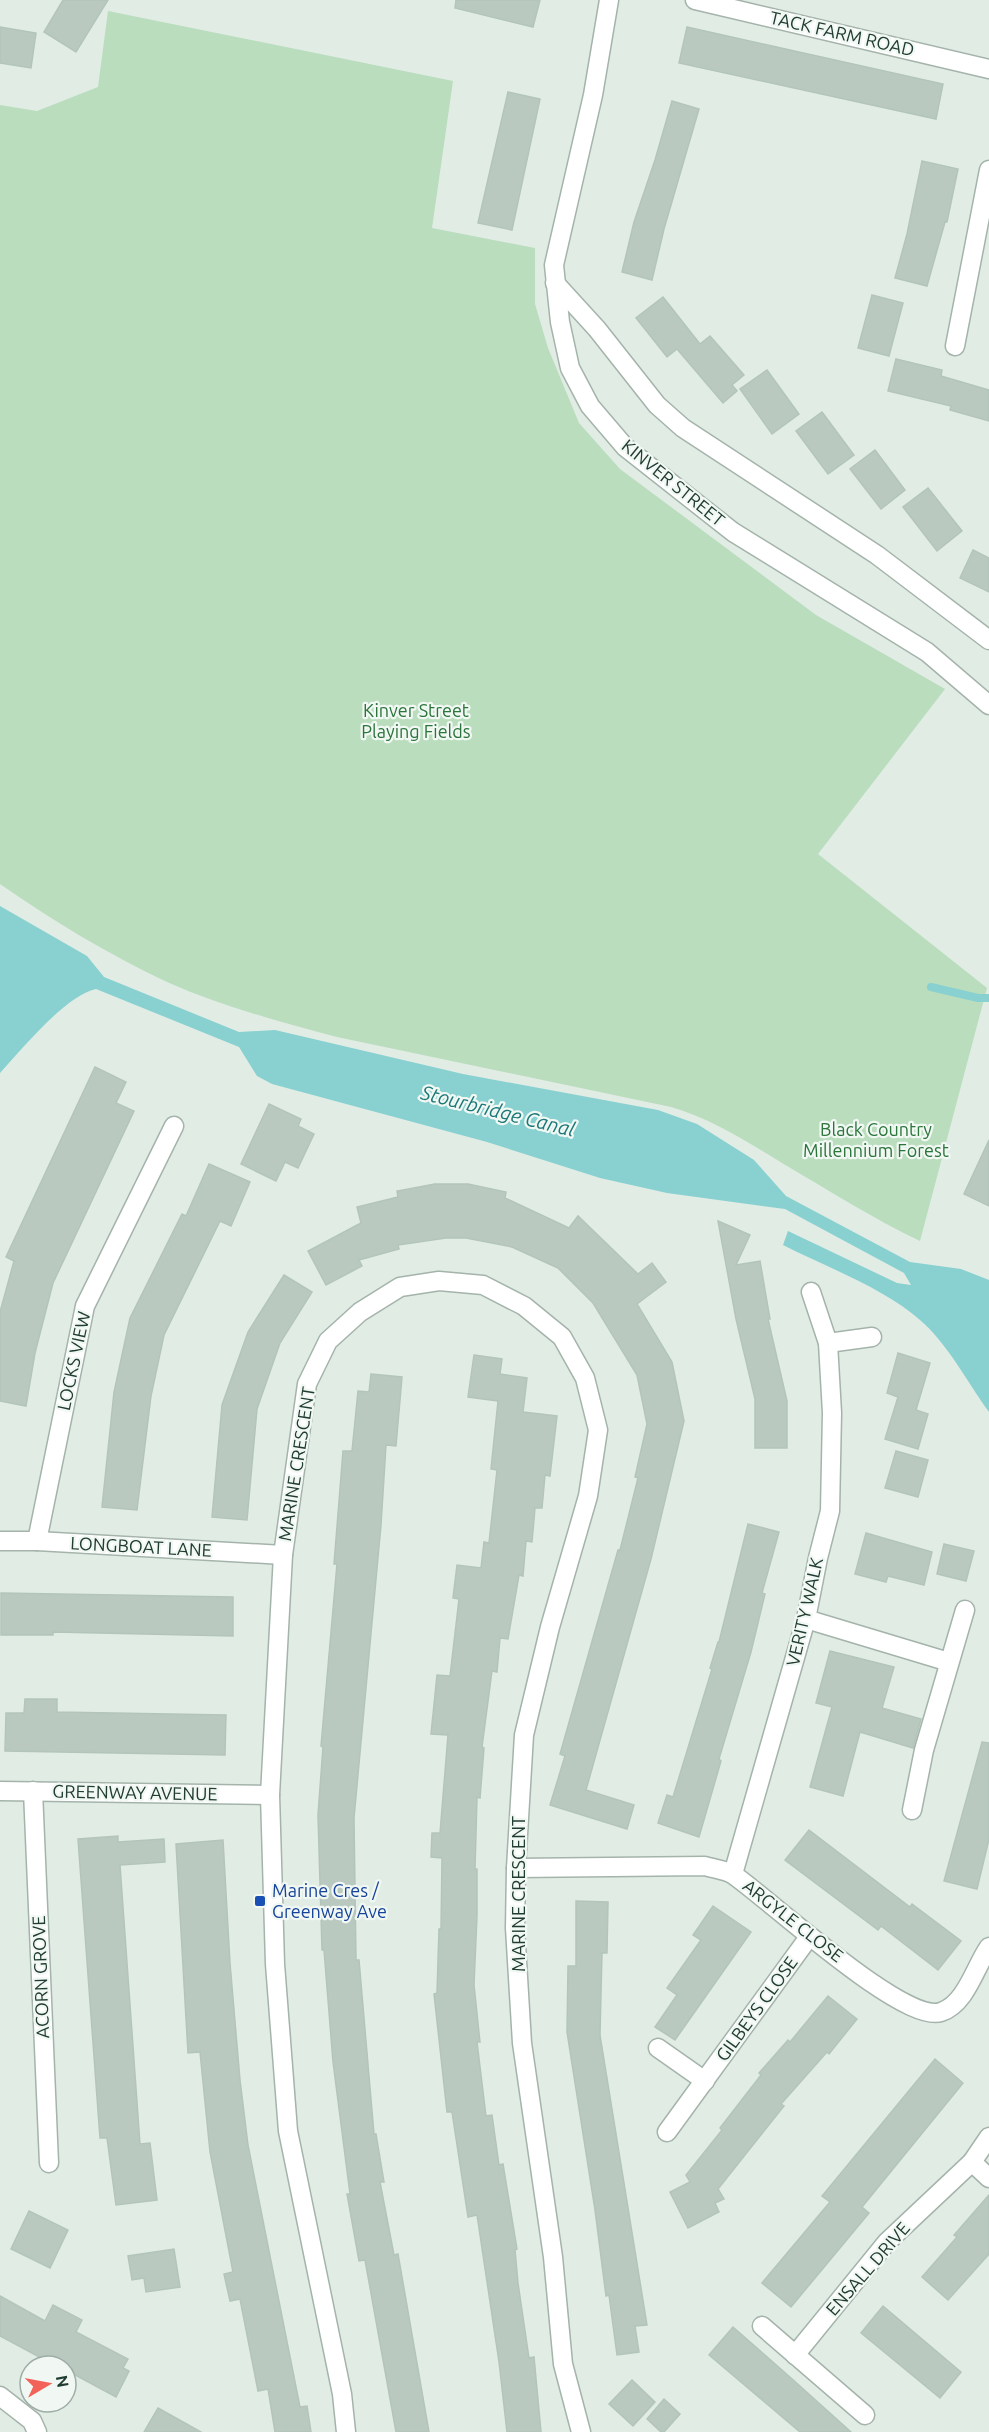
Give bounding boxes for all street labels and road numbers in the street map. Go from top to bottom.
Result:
street label: TACK FARM ROAD [768,7,916,59]
street label: KINVER STREET [618,435,729,530]
street label: LOCKS VIEW [53,1309,93,1412]
street label: MARINE CRESCENT [274,1385,318,1542]
street label: LONGBOAT LANE [70,1532,212,1560]
street label: VERITY WALK [782,1556,826,1668]
street label: GREENWAY AVENUE [52,1781,218,1803]
street label: MARINE CRESCENT [508,1816,528,1972]
street label: ARGYLE CLOSE [740,1875,848,1966]
street label: ACORN GROVE [28,1915,52,2039]
street label: GILBEYS CLOSE [712,1952,801,2065]
street label: ENSALL DRIVE [821,2218,913,2319]

